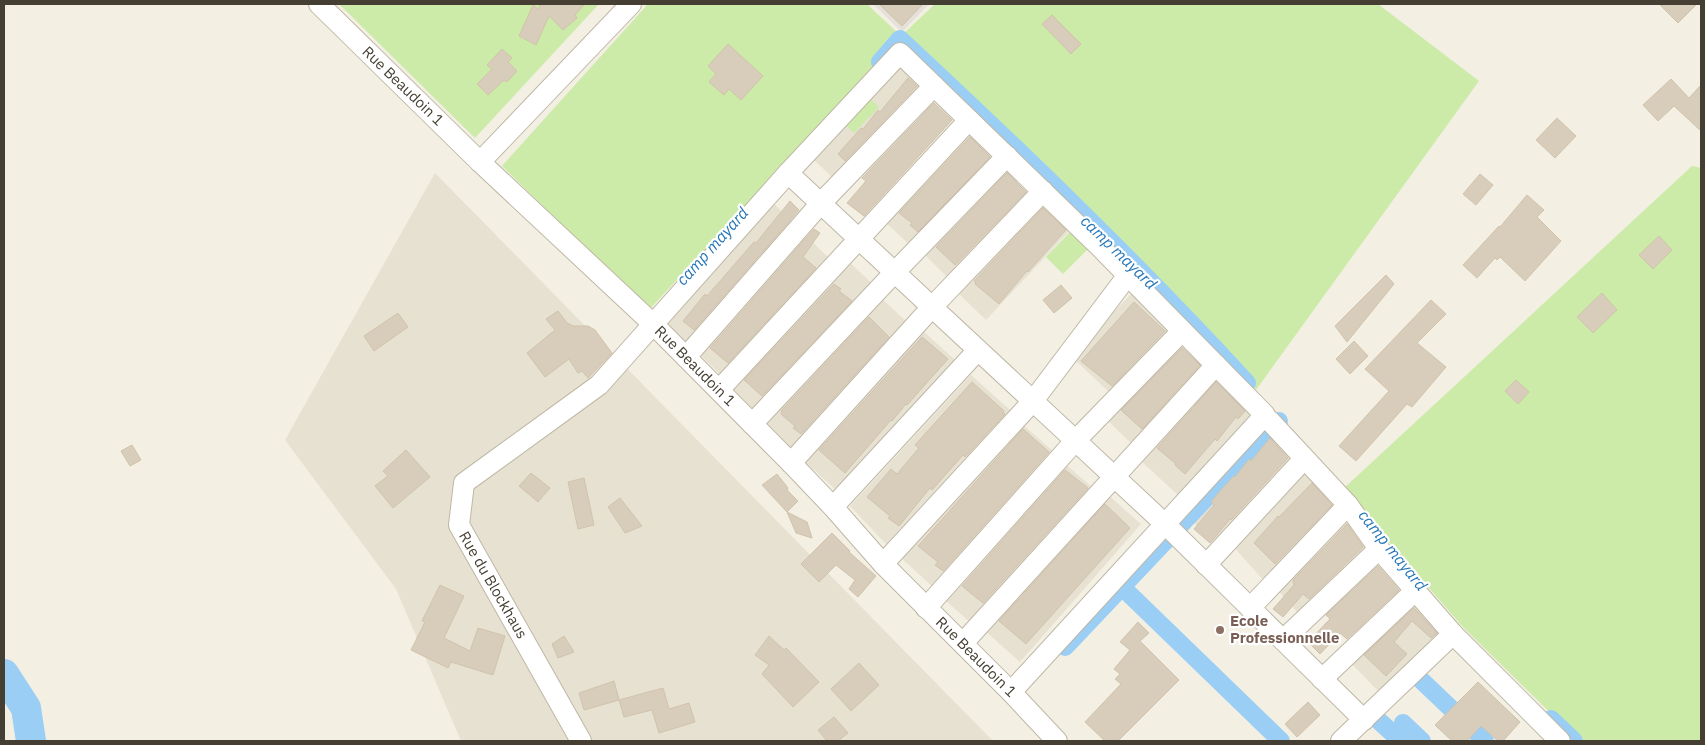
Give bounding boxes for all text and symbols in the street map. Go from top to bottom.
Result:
street label: Rue Beaudoin 1 [358,42,448,129]
water label: camp mayard [672,202,753,289]
water label: camp mayard [1077,211,1162,294]
street label: Rue Beaudoin 1 [651,321,740,410]
water label: camp mayard [1354,506,1432,595]
street label: Rue du Blockhaus [455,528,532,642]
place label: Ecole Professionnelle [1230,611,1339,647]
street label: Rue Beaudoin 1 [932,612,1021,701]
marker: Ecole Professionnelle [1214,624,1226,636]

